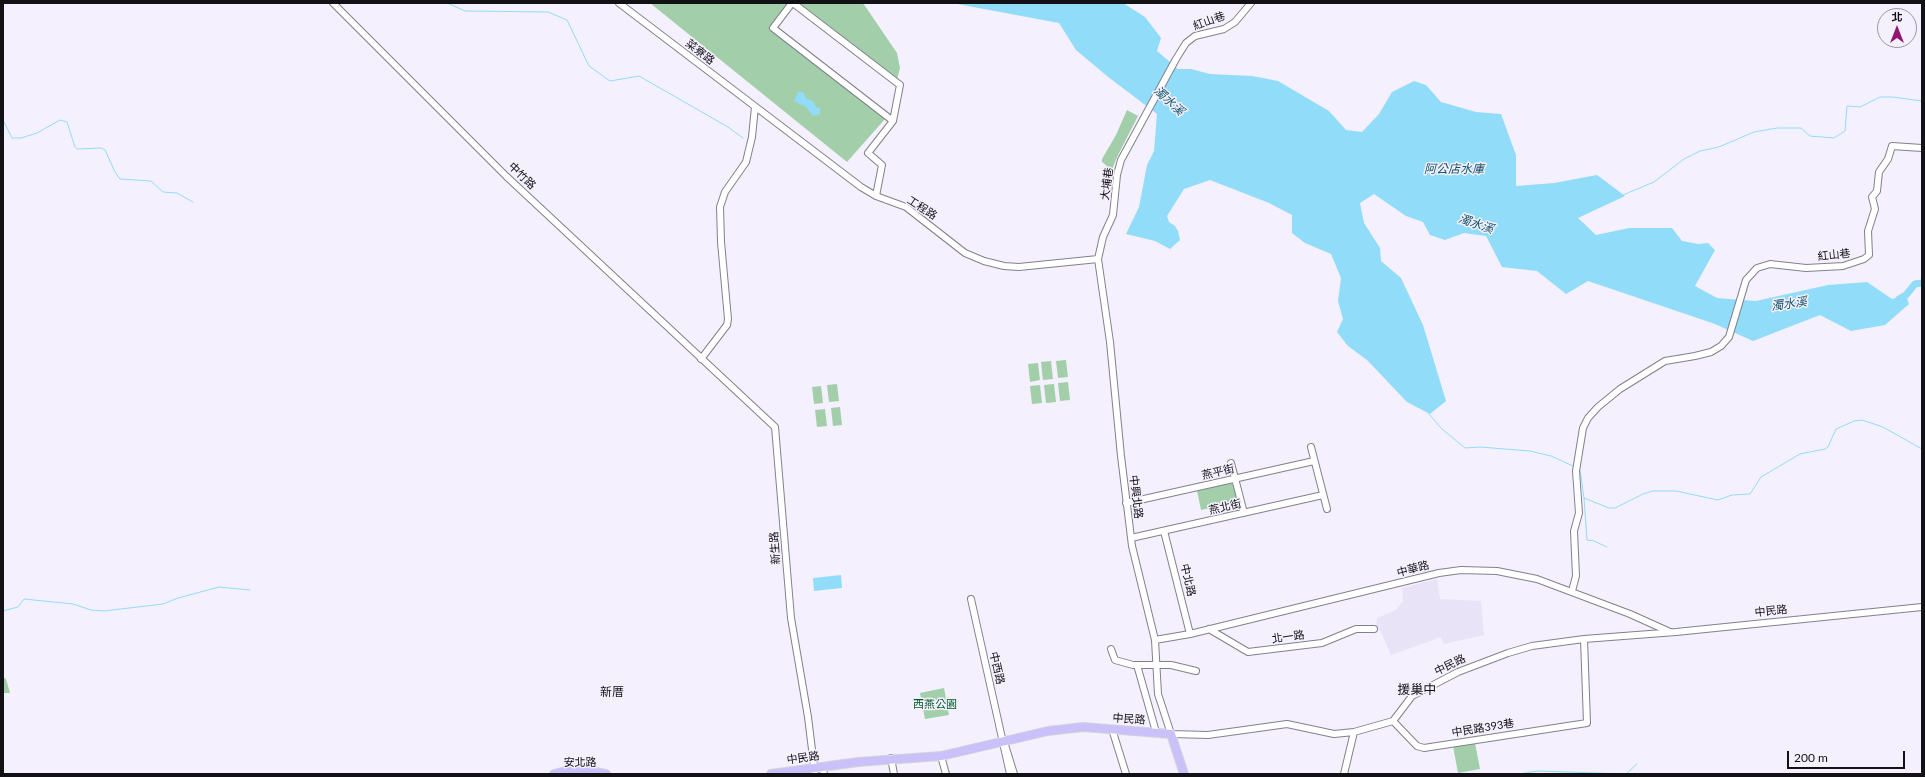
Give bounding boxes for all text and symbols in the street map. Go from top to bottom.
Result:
north arrow [1877,8,1917,48]
street label: 紅山巷 [1191,9,1227,33]
text: 北 [1892,10,1903,23]
street label: 菜寮路 [683,37,717,67]
water label: 濁水溪 [1151,84,1187,118]
street label: 中竹路 [506,160,538,192]
water label: 阿公店水庫 [1424,162,1484,176]
street label: 大埔巷 [1098,167,1116,201]
street label: 工程路 [905,193,939,223]
water label: 濁水溪 [1457,211,1495,237]
street label: 紅山巷 [1817,247,1851,263]
water label: 濁水溪 [1770,294,1808,314]
street label: 燕平街 [1200,462,1236,482]
street label: 中興北路 [1127,474,1145,520]
street label: 燕北街 [1207,497,1243,517]
street label: 新生路 [767,531,783,565]
street label: 中華路 [1395,558,1431,580]
street label: 中北路 [1178,562,1198,598]
street label: 中民路 [1754,603,1788,619]
street label: 北一路 [1271,628,1305,646]
street label: 中西路 [987,650,1007,686]
street label: 中民路 [1432,652,1468,678]
district label: 援巢中 [1398,682,1436,698]
district label: 新厝 [600,685,624,699]
park label: 西燕公園 [913,697,957,711]
street label: 中民路 [1112,711,1146,727]
street label: 中民路393巷 [1451,717,1515,739]
scale bar [1789,743,1907,769]
street label: 中民路 [786,749,820,767]
text: 200 m [1794,750,1828,765]
street label: 安北路 [564,755,596,769]

